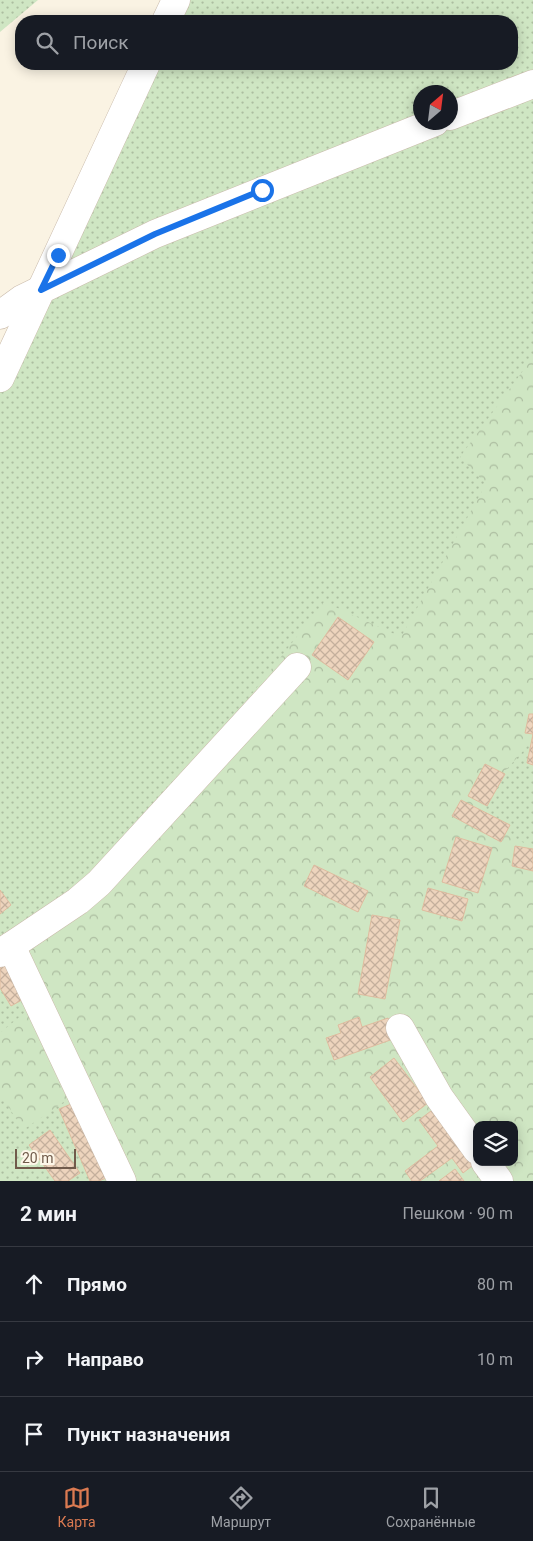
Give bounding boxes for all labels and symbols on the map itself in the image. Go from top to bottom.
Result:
north arrow [413,85,458,130]
route start [251,179,274,202]
route end [47,244,70,267]
scale bar [15,1146,76,1169]

